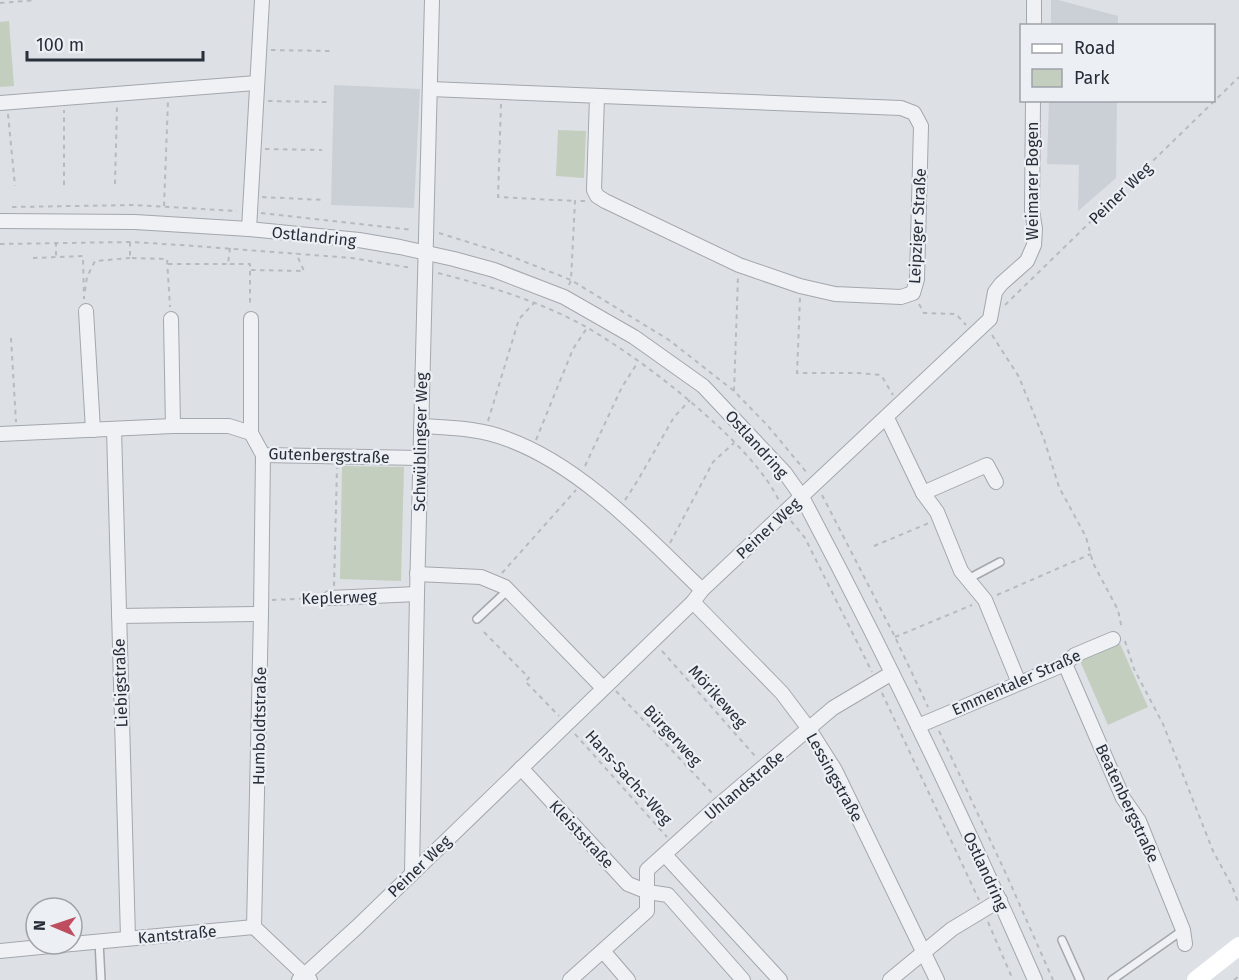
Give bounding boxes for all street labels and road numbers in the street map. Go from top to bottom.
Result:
street label: Weimarer Bogen [1023,122,1042,240]
street label: Peiner Weg [1085,158,1156,228]
street label: Leipziger Straße [905,168,930,284]
street label: Ostlandring [271,223,358,250]
street label: Schwüblingser Weg [410,371,431,512]
street label: Ostlandring [721,406,793,483]
street label: Gutenbergstraße [268,444,390,467]
street label: Peiner Weg [732,493,805,563]
street label: Keplerweg [301,587,378,608]
street label: Liebigstraße [109,638,132,728]
street label: Emmentaler Straße [949,646,1084,719]
street label: Mörikeweg [685,661,751,732]
street label: Humboldtstraße [249,667,270,785]
street label: Bürgerweg [640,701,706,770]
street label: Hans-Sachs-Weg [581,726,676,829]
street label: Lessingstraße [802,729,867,825]
street label: Beatenbergstraße [1092,741,1163,866]
street label: Uhlandstraße [701,747,788,824]
street label: Kleiststraße [545,796,618,872]
street label: Ostlandring [959,829,1012,914]
street label: Peiner Weg [384,831,455,901]
street label: Kantstraße [137,922,217,947]

